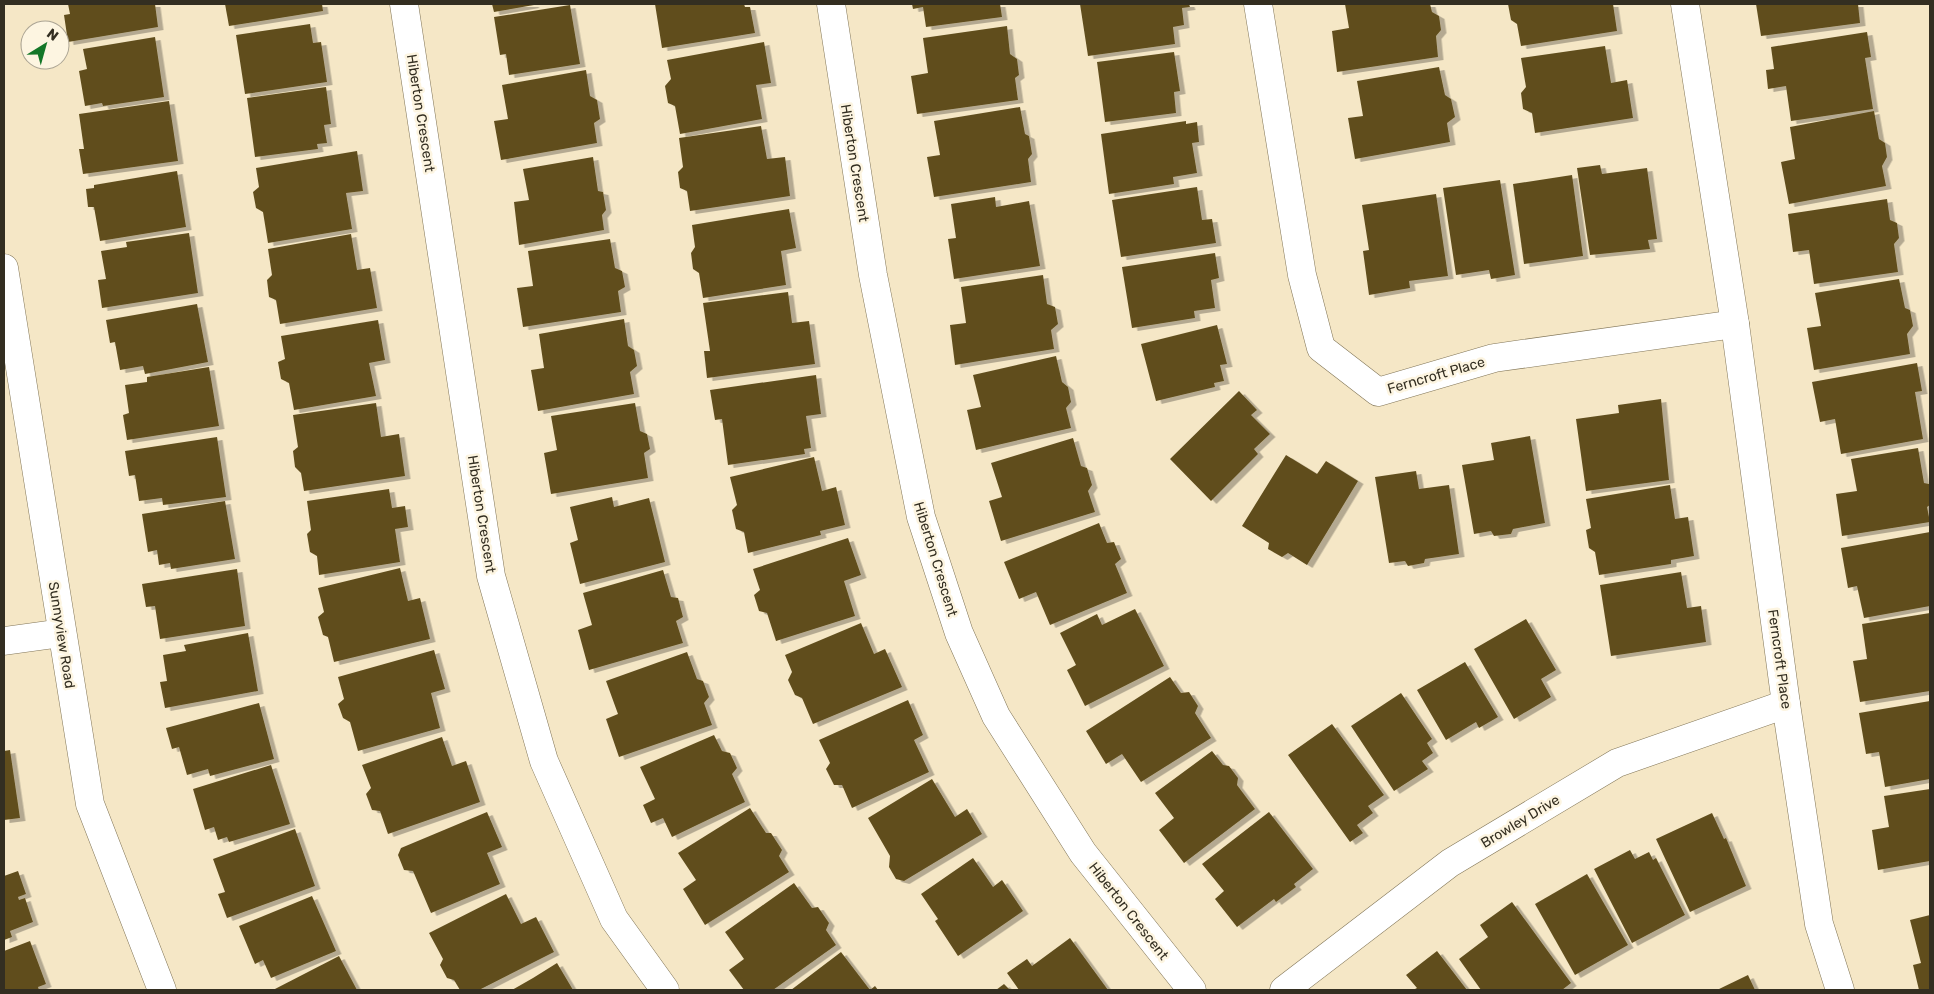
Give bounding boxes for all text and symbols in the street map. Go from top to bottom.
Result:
north arrow [20,20,70,70]
text: N [43,25,62,45]
street label: Hiberton Crescent [403,53,438,174]
street label: Hiberton Crescent [837,103,872,224]
street label: Ferncroft Place [1385,353,1487,398]
street label: Hiberton Crescent [464,454,499,575]
street label: Hiberton Crescent [910,500,961,619]
street label: Sunnyview Road [45,580,78,690]
street label: Ferncroft Place [1764,608,1795,710]
street label: Browley Drive [1478,791,1563,852]
street label: Hiberton Crescent [1085,859,1172,964]

